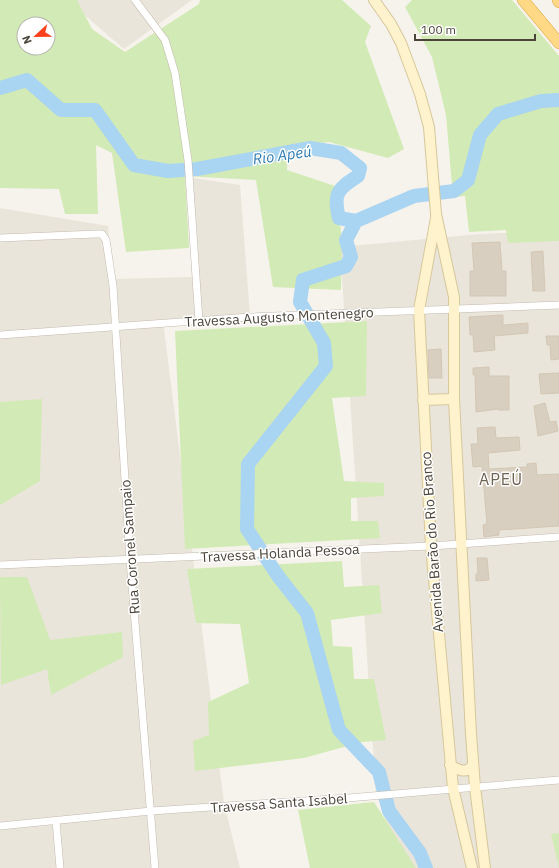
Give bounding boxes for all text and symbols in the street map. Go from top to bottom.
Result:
north arrow [16,16,56,56]
scale bar [415,16,535,42]
text: 100 m [421,22,456,37]
text: N [19,33,35,46]
water label: Rio Apeú [251,141,313,169]
street label: Travessa Augusto Montenegro [184,303,374,331]
street label: Avenida Barão do Rio Branco [417,451,447,633]
district label: APEÚ [479,468,523,489]
street label: Rua Coronel Sampaio [116,479,144,615]
street label: Travessa Holanda Pessoa [200,540,361,566]
street label: Travessa Santa Isabel [210,789,348,817]

